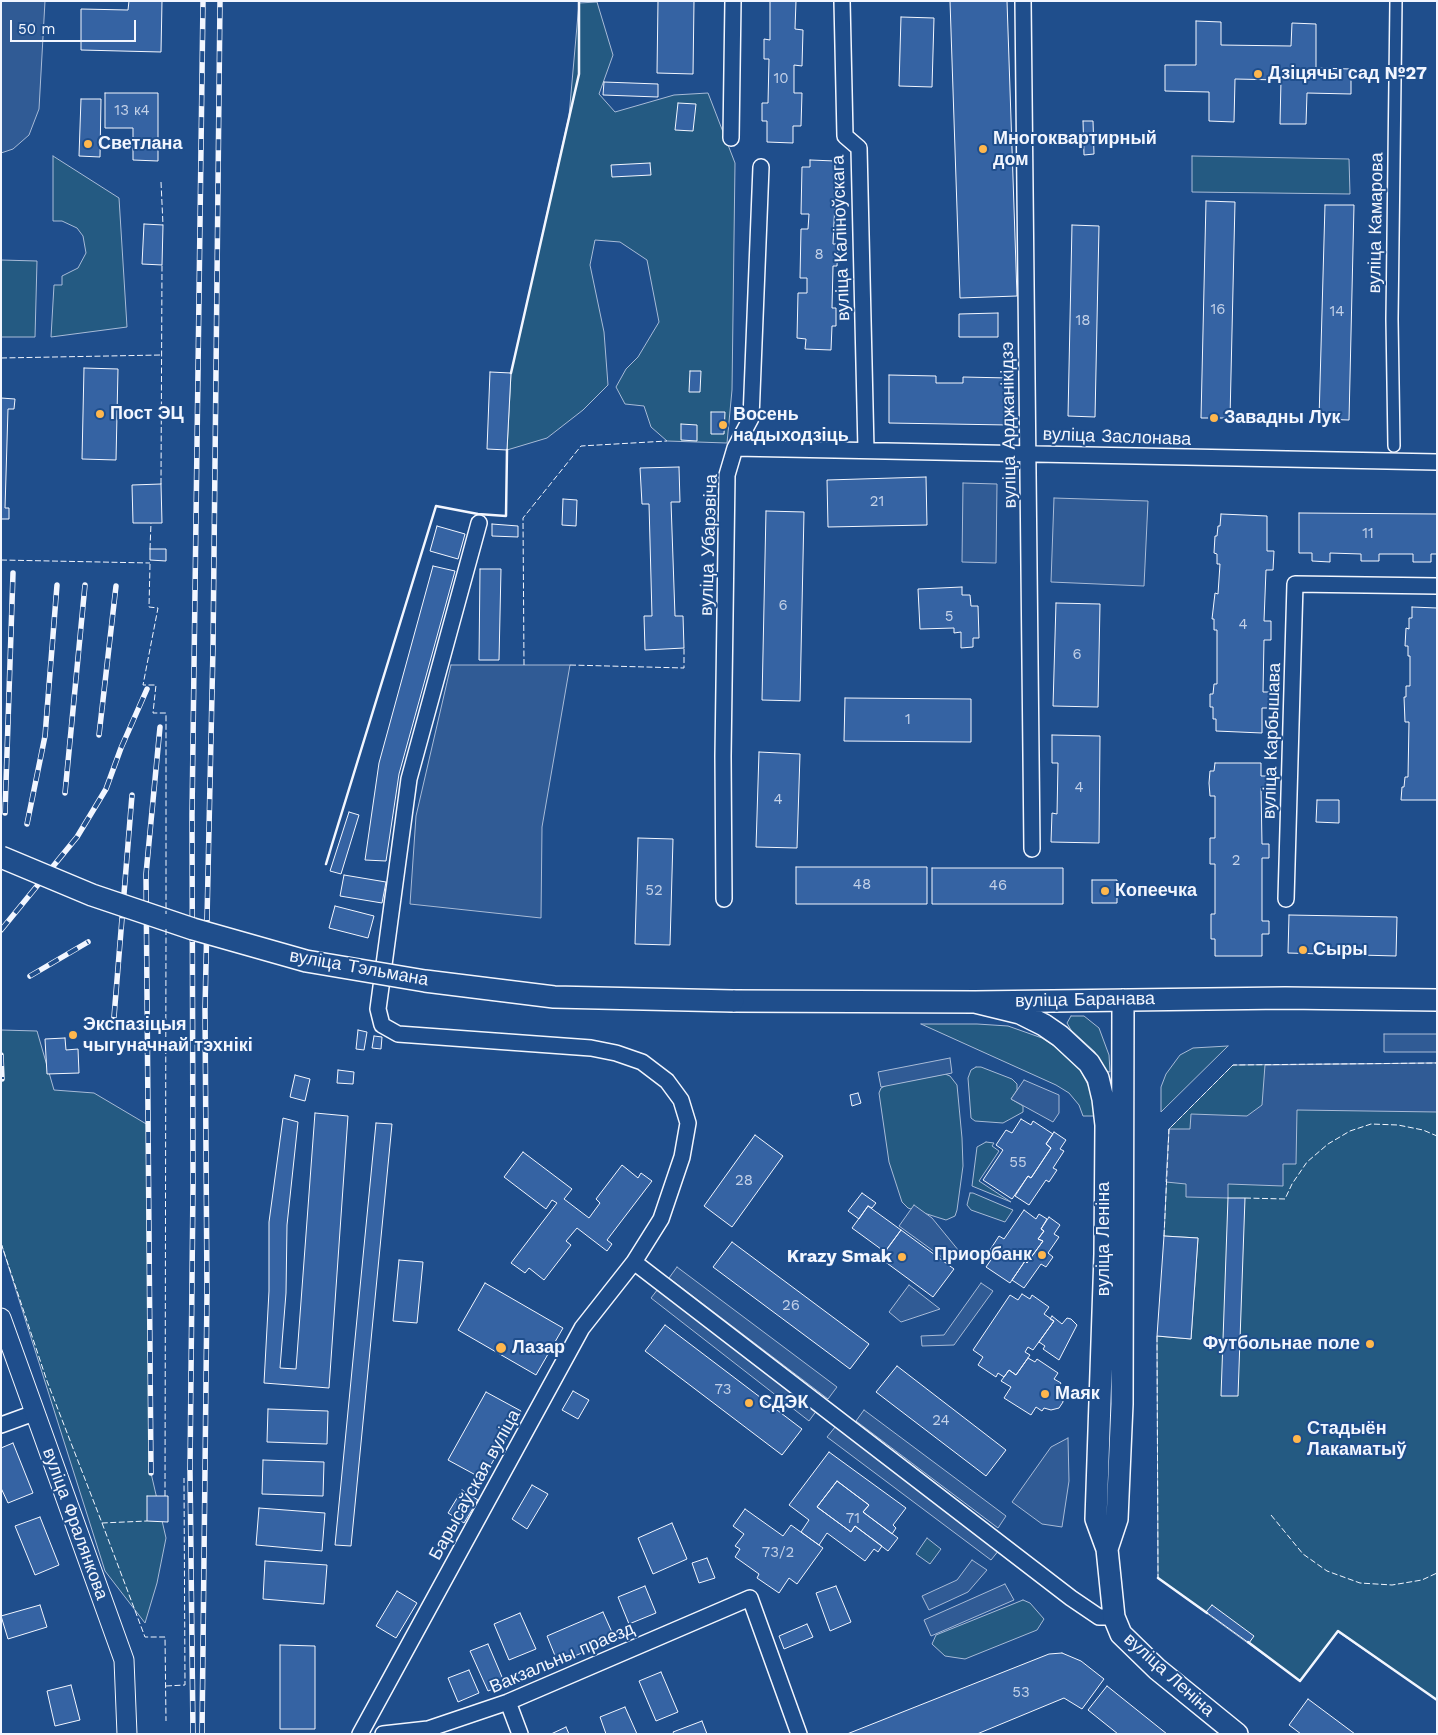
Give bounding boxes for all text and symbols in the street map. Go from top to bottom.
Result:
scale bar [12,10,139,42]
text: 50 m [18,20,55,38]
place label: Дзіцячы сад №27 [1268,63,1427,85]
marker: Дзіцячы сад №27 [1252,68,1264,80]
house number: 10 [773,70,789,88]
house number: 13 к4 [114,102,150,120]
place label: Многоквартирный дом [993,128,1157,170]
place label: Светлана [98,133,183,155]
marker: Светлана [82,138,94,150]
marker: Многоквартирный дом [977,143,989,155]
street label: вуліца Камарова [1364,152,1388,294]
street label: вуліца Каліноўскага [827,155,855,321]
house number: 8 [814,246,824,264]
house number: 16 [1211,301,1225,319]
house number: 14 [1329,303,1345,321]
house number: 18 [1075,312,1091,330]
street label: вуліца Арджанікідзэ [997,342,1021,508]
place label: Пост ЭЦ [110,403,184,425]
place label: Восень надыходзіць [733,404,849,446]
place label: Завадны Лук [1224,407,1341,429]
marker: Пост ЭЦ [94,408,106,420]
marker: Завадны Лук [1208,412,1220,424]
marker: Восень надыходзіць [717,419,729,431]
street label: вуліца Заслонава [1042,424,1192,450]
street label: вуліца Убарэвіча [696,474,722,616]
house number: 21 [870,493,884,511]
house number: 11 [1362,525,1374,543]
house number: 6 [778,597,788,615]
house number: 5 [945,608,953,626]
house number: 4 [1238,616,1248,634]
house number: 6 [1072,646,1082,664]
street label: вуліца Карбышава [1258,663,1286,819]
house number: 1 [905,711,911,729]
house number: 4 [1074,779,1084,797]
house number: 4 [773,791,783,809]
house number: 2 [1232,852,1240,870]
house number: 48 [853,876,871,894]
house number: 46 [989,877,1007,895]
place label: Копеечка [1115,880,1197,902]
house number: 52 [645,882,663,900]
marker: Копеечка [1099,885,1111,897]
place label: Сыры [1313,939,1368,961]
marker: Сыры [1297,944,1309,956]
street label: вуліца Тэльмана [288,945,430,991]
street label: вуліца Баранава [1015,988,1155,1012]
place label: Экспазіцыя чыгуначнай тэхнікі [83,1014,253,1056]
marker: Экспазіцыя чыгуначнай тэхнікі [67,1029,79,1041]
house number: 55 [1009,1154,1027,1172]
house number: 28 [735,1172,753,1190]
street label: вуліца Леніна [1093,1182,1115,1296]
place label: Приорбанк [934,1244,1032,1266]
place label: Krazy Smak [787,1246,892,1268]
marker: Приорбанк [1036,1249,1048,1261]
marker: Krazy Smak [896,1251,908,1263]
house number: 26 [782,1297,800,1315]
place label: Футбольнае поле [1203,1333,1360,1355]
place label: Лазар [512,1337,565,1359]
marker: Футбольнае поле [1364,1338,1376,1350]
marker: Лазар [494,1341,508,1355]
house number: 73 [714,1381,732,1399]
place label: Маяк [1055,1383,1100,1405]
marker: Маяк [1039,1388,1051,1400]
place label: СДЭК [759,1392,808,1414]
marker: СДЭК [743,1397,755,1409]
street label: Барысаўская вуліца [425,1406,525,1564]
house number: 24 [932,1412,950,1430]
place label: Стадыён Лакаматыў [1307,1418,1406,1460]
marker: Стадыён Лакаматыў [1291,1433,1303,1445]
street label: вуліца Фралянкова [37,1445,113,1603]
house number: 71 [846,1510,860,1528]
house number: 73/2 [762,1544,794,1562]
street label: Вакзальны праезд [486,1618,638,1698]
street label: вуліца Леніна [1119,1629,1219,1721]
house number: 53 [1012,1684,1030,1702]

